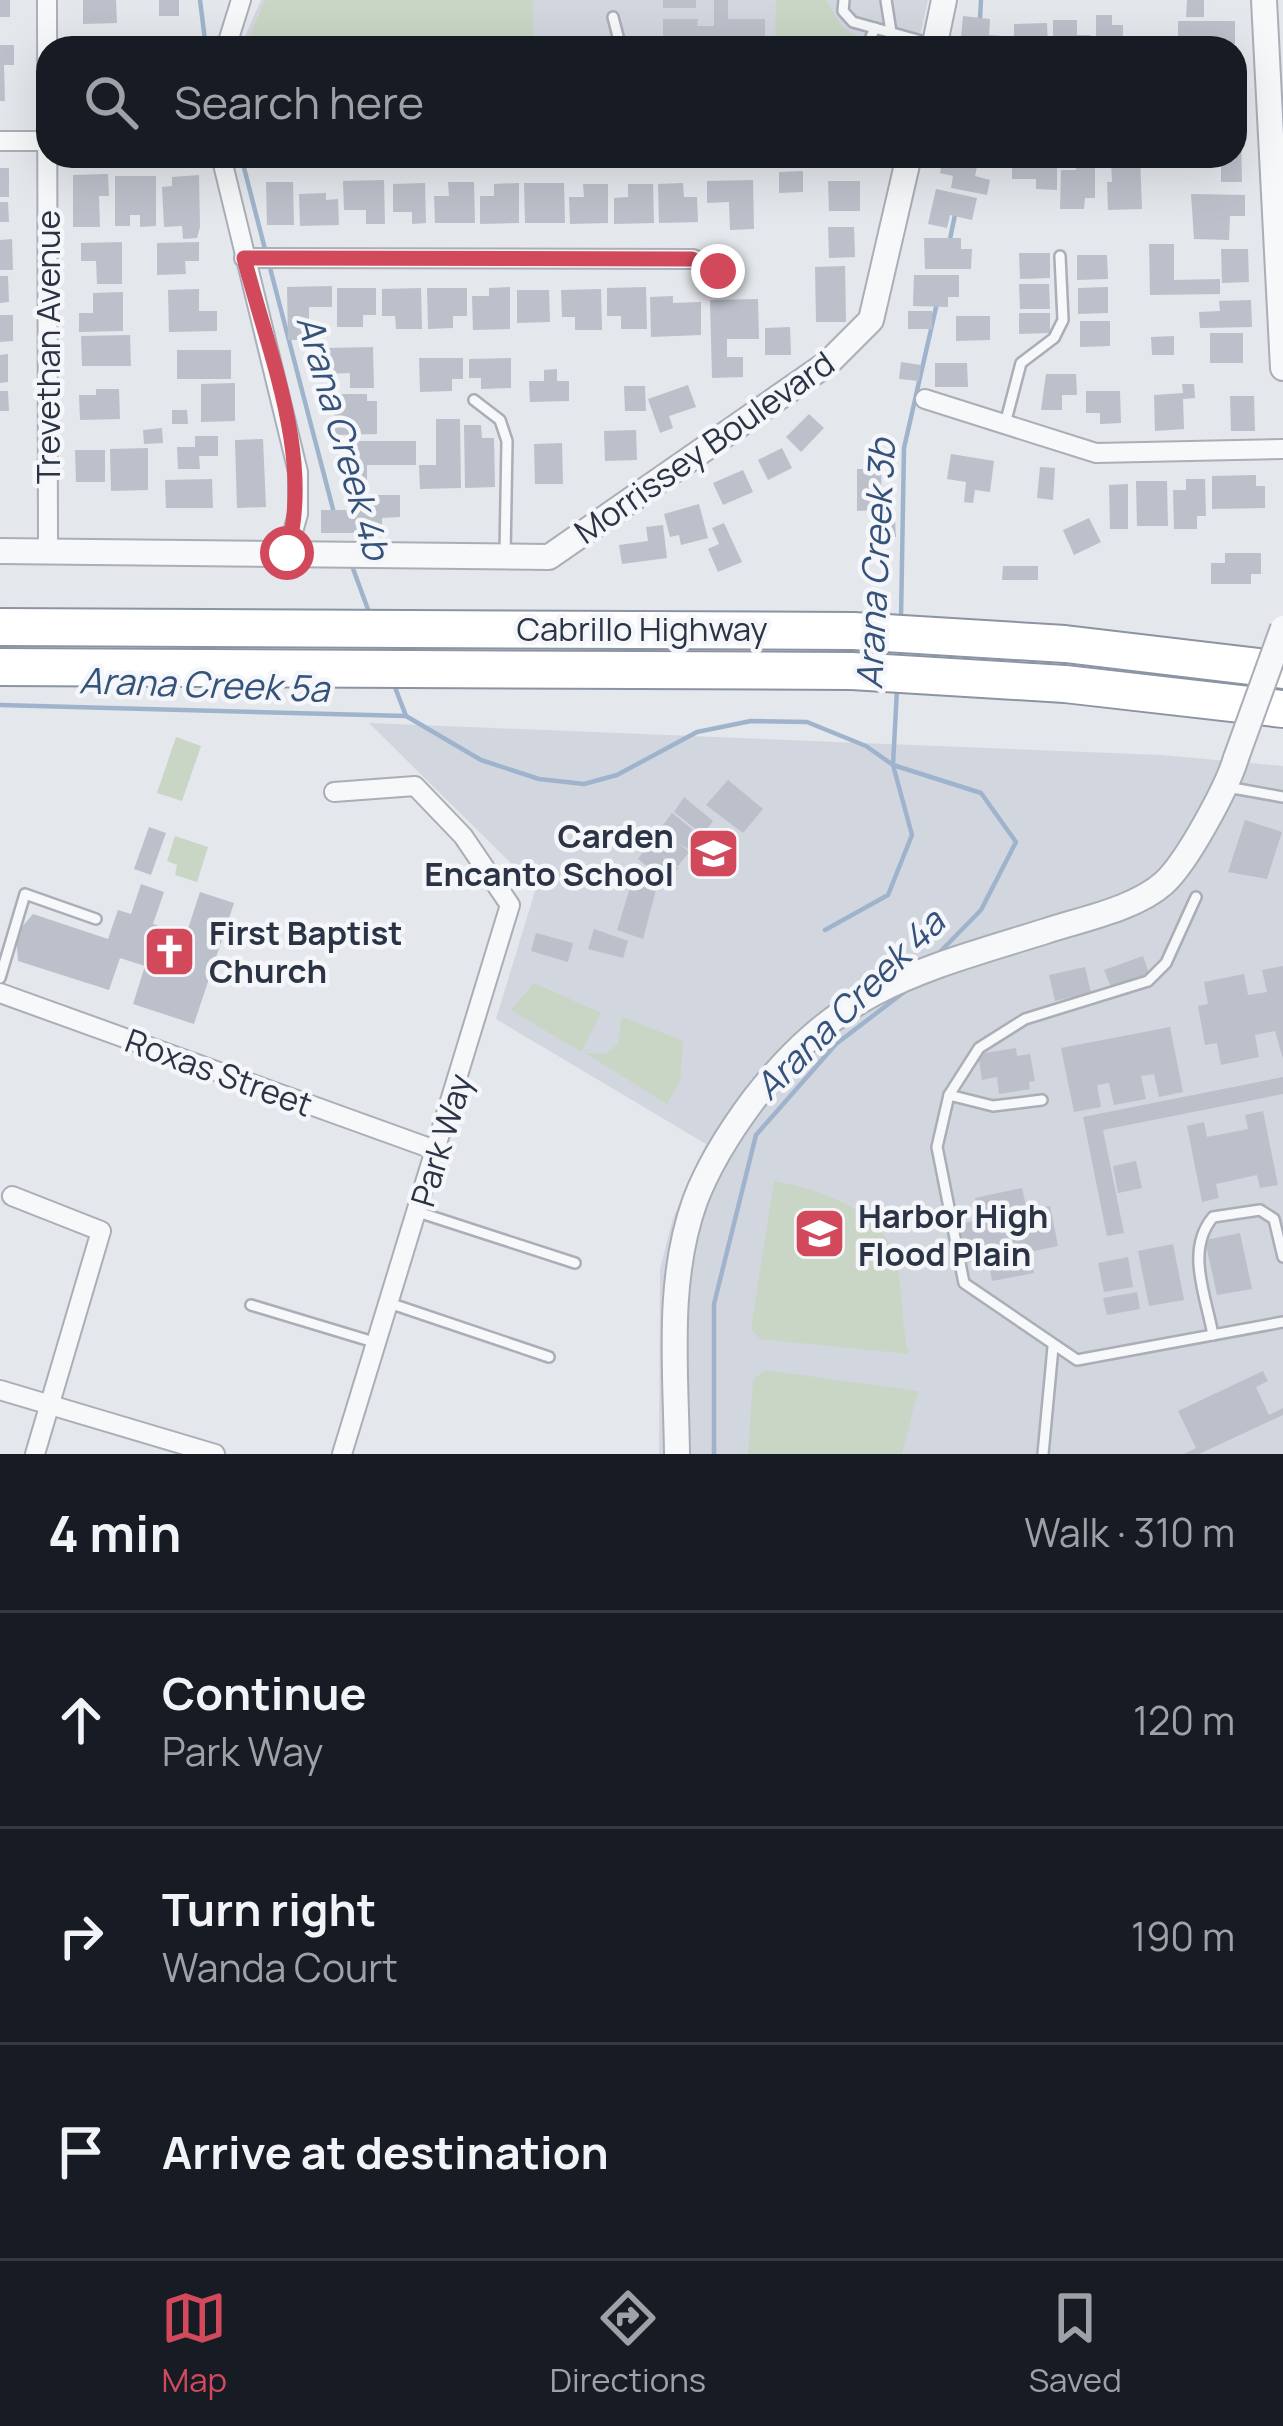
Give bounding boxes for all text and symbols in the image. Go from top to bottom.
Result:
search box [36,36,1247,168]
icon: search [78,69,144,135]
text: Search here [174,71,424,133]
street label: Trevethan Avenue [25,210,70,484]
route end [691,244,745,298]
water label: Arana Creek 4b [286,309,403,567]
street label: Morrissey Boulevard [565,340,843,554]
water label: Arana Creek 3b [844,435,906,690]
route start [260,526,314,580]
street label: Cabrillo Highway [516,606,768,651]
water label: Arana Creek 5a [78,655,332,713]
place label: Carden Encanto School [424,813,674,896]
school or university icon: Carden Encanto School [685,826,741,882]
water label: Arana Creek 4a [743,897,956,1110]
place label: First Baptist Church [209,910,403,993]
church icon: First Baptist Church [142,923,198,979]
street label: Roxas Street [119,1017,319,1127]
street label: Park Way [400,1068,482,1212]
place label: Harbor High Flood Plain [858,1193,1049,1276]
school or university icon: Harbor High Flood Plain [791,1206,847,1262]
text: 4 min [48,1498,181,1567]
text: Walk · 310 m [1024,1505,1235,1559]
text: Continue [162,1662,367,1724]
icon: ahead [48,1687,114,1753]
text: 120 m [1133,1693,1235,1747]
text: Park Way [162,1724,323,1778]
text: Turn right [162,1878,376,1940]
icon: right [48,1903,114,1969]
text: 190 m [1131,1909,1235,1963]
text: Wanda Court [162,1940,398,1994]
icon: arrive [48,2119,114,2185]
text: Arrive at destination [162,2121,609,2183]
tab: Map [161,2285,227,2402]
tab: Directions [550,2285,706,2402]
tab: Saved [1029,2285,1122,2402]

